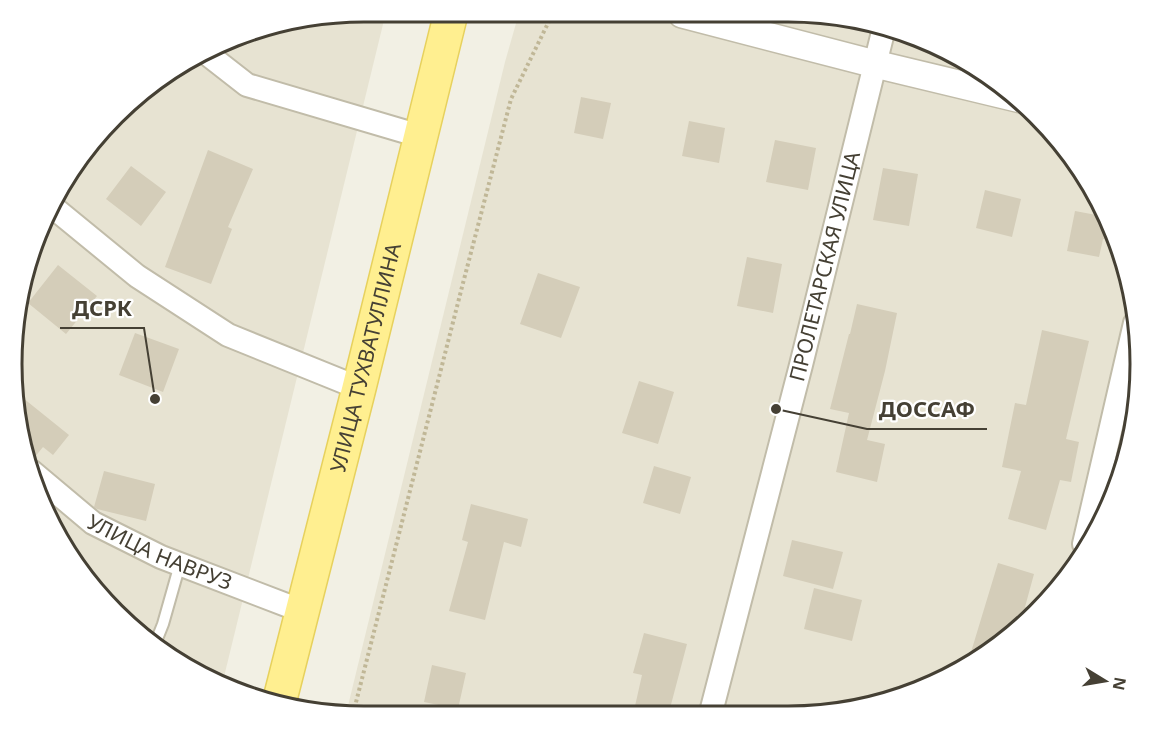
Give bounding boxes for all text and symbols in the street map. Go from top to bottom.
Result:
street label: ПРОЛЕТАРСКАЯ УЛИЦА [782,148,866,384]
street label: УЛИЦА ТУХВАТУЛЛИНА [323,239,407,475]
callout: ДСРК [60,288,144,328]
text: ДСРК [72,292,133,322]
callout: ДОССАФ [867,389,987,429]
text: ДОССАФ [879,393,975,423]
street label: УЛИЦА НАВРУЗ [83,507,236,596]
north arrow [1075,651,1135,711]
text: N [1108,675,1132,692]

